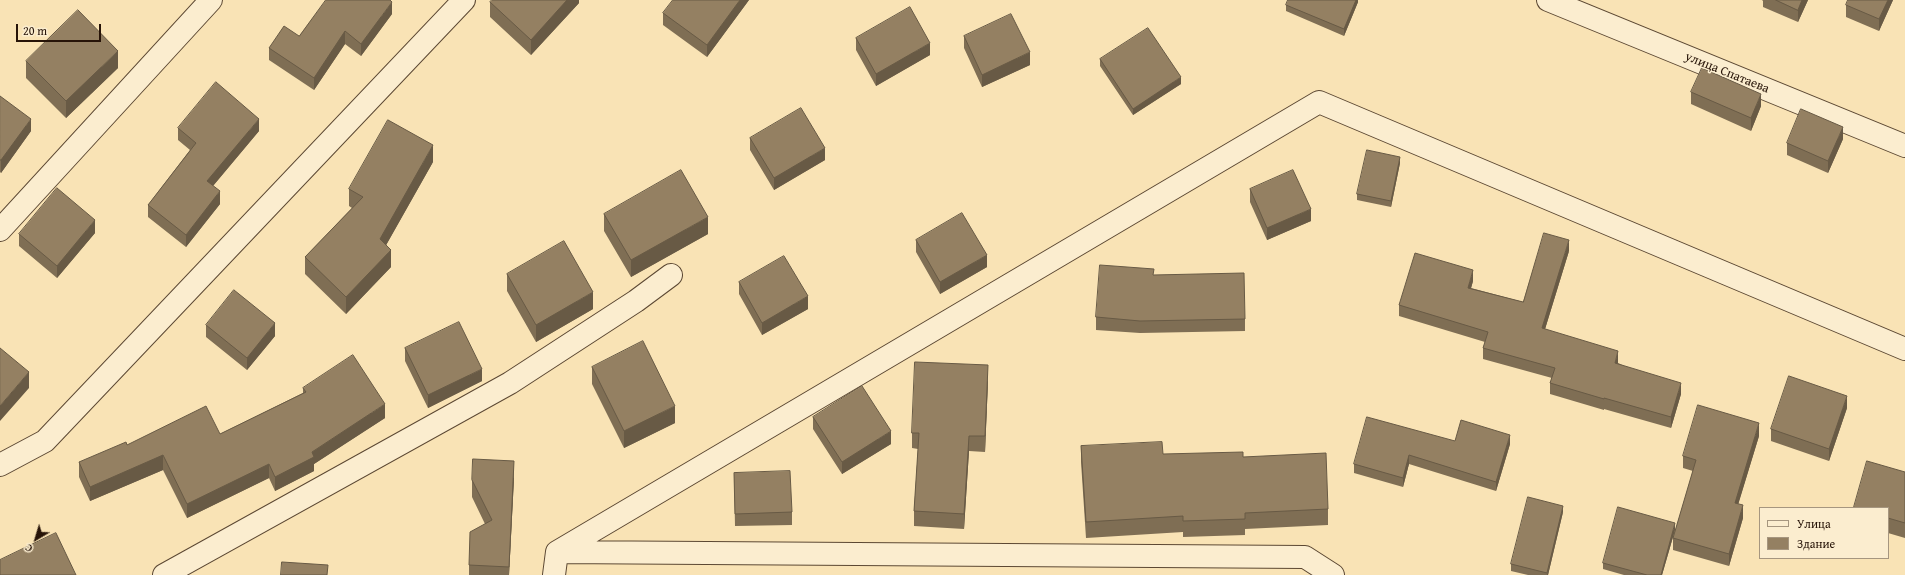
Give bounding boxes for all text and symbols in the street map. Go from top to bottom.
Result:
scale bar [18,16,103,42]
text: 20 m [23,22,47,39]
street label: улица Спатаева [1683,49,1771,97]
legend [1759,507,1889,559]
text: Улица [1797,515,1831,532]
north arrow [16,519,56,559]
text: Здание [1797,535,1835,552]
text: С [21,540,36,557]

